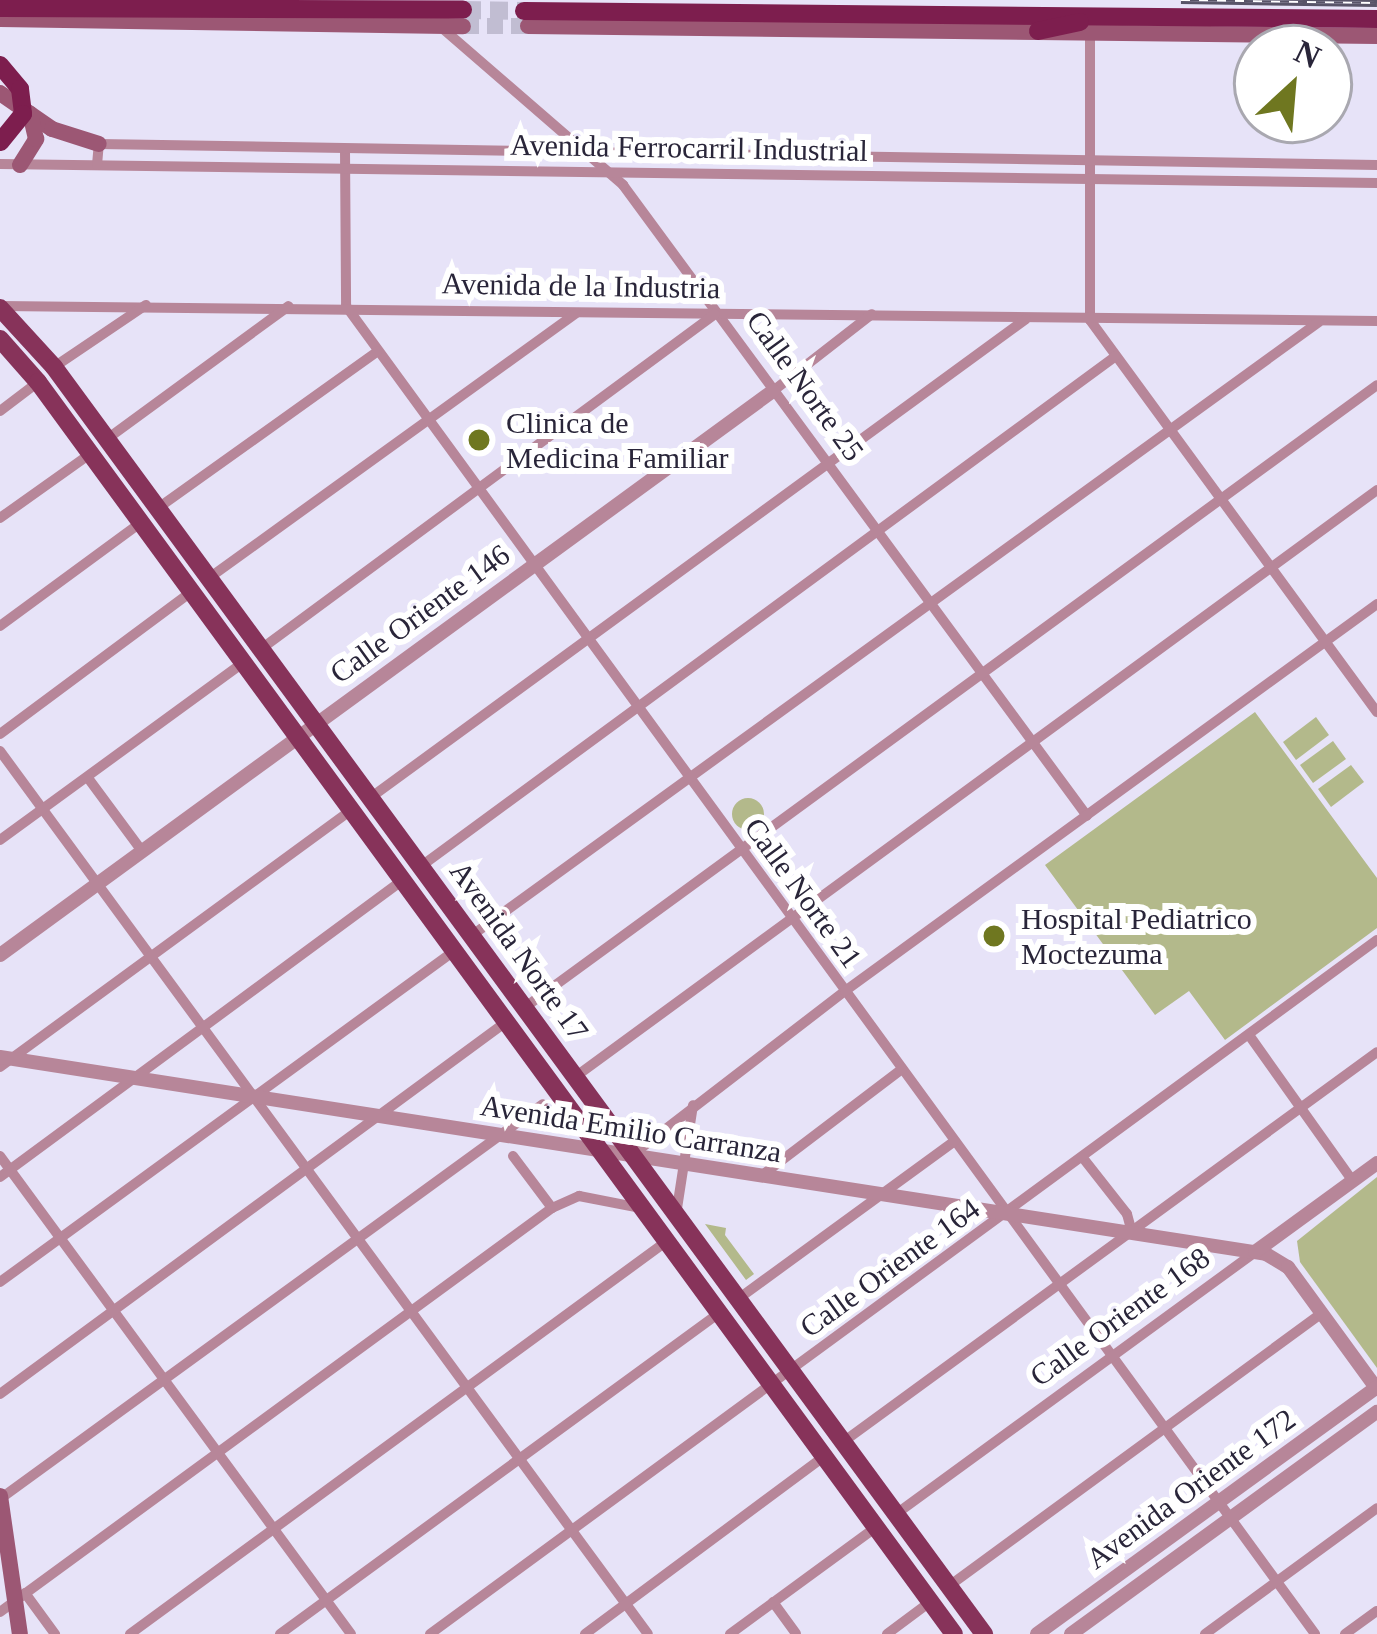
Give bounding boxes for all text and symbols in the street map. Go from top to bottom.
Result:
north arrow [1233,24,1353,144]
text: N [1289,33,1326,76]
street label: Avenida Ferrocarril Industrial [510,127,868,169]
street label: Avenida de la Industria [441,266,721,306]
street label: Calle Norte 25 [739,304,871,468]
place label: Clinica de Medicina Familiar [506,405,728,476]
marker: Clinica de Medicina Familiar [463,424,495,456]
street label: Calle Oriente 146 [323,537,517,691]
street label: Calle Norte 21 [737,811,869,975]
street label: Avenida Norte 17 [442,854,596,1048]
place label: Hospital Pediatrico Moctezuma [1021,901,1252,972]
marker: Hospital Pediatrico Moctezuma [978,920,1010,952]
street label: Avenida Emilio Carranza [478,1087,784,1171]
street label: Calle Oriente 164 [793,1191,987,1345]
street label: Calle Oriente 168 [1023,1240,1217,1394]
street label: Avenida Oriente 172 [1080,1401,1302,1577]

